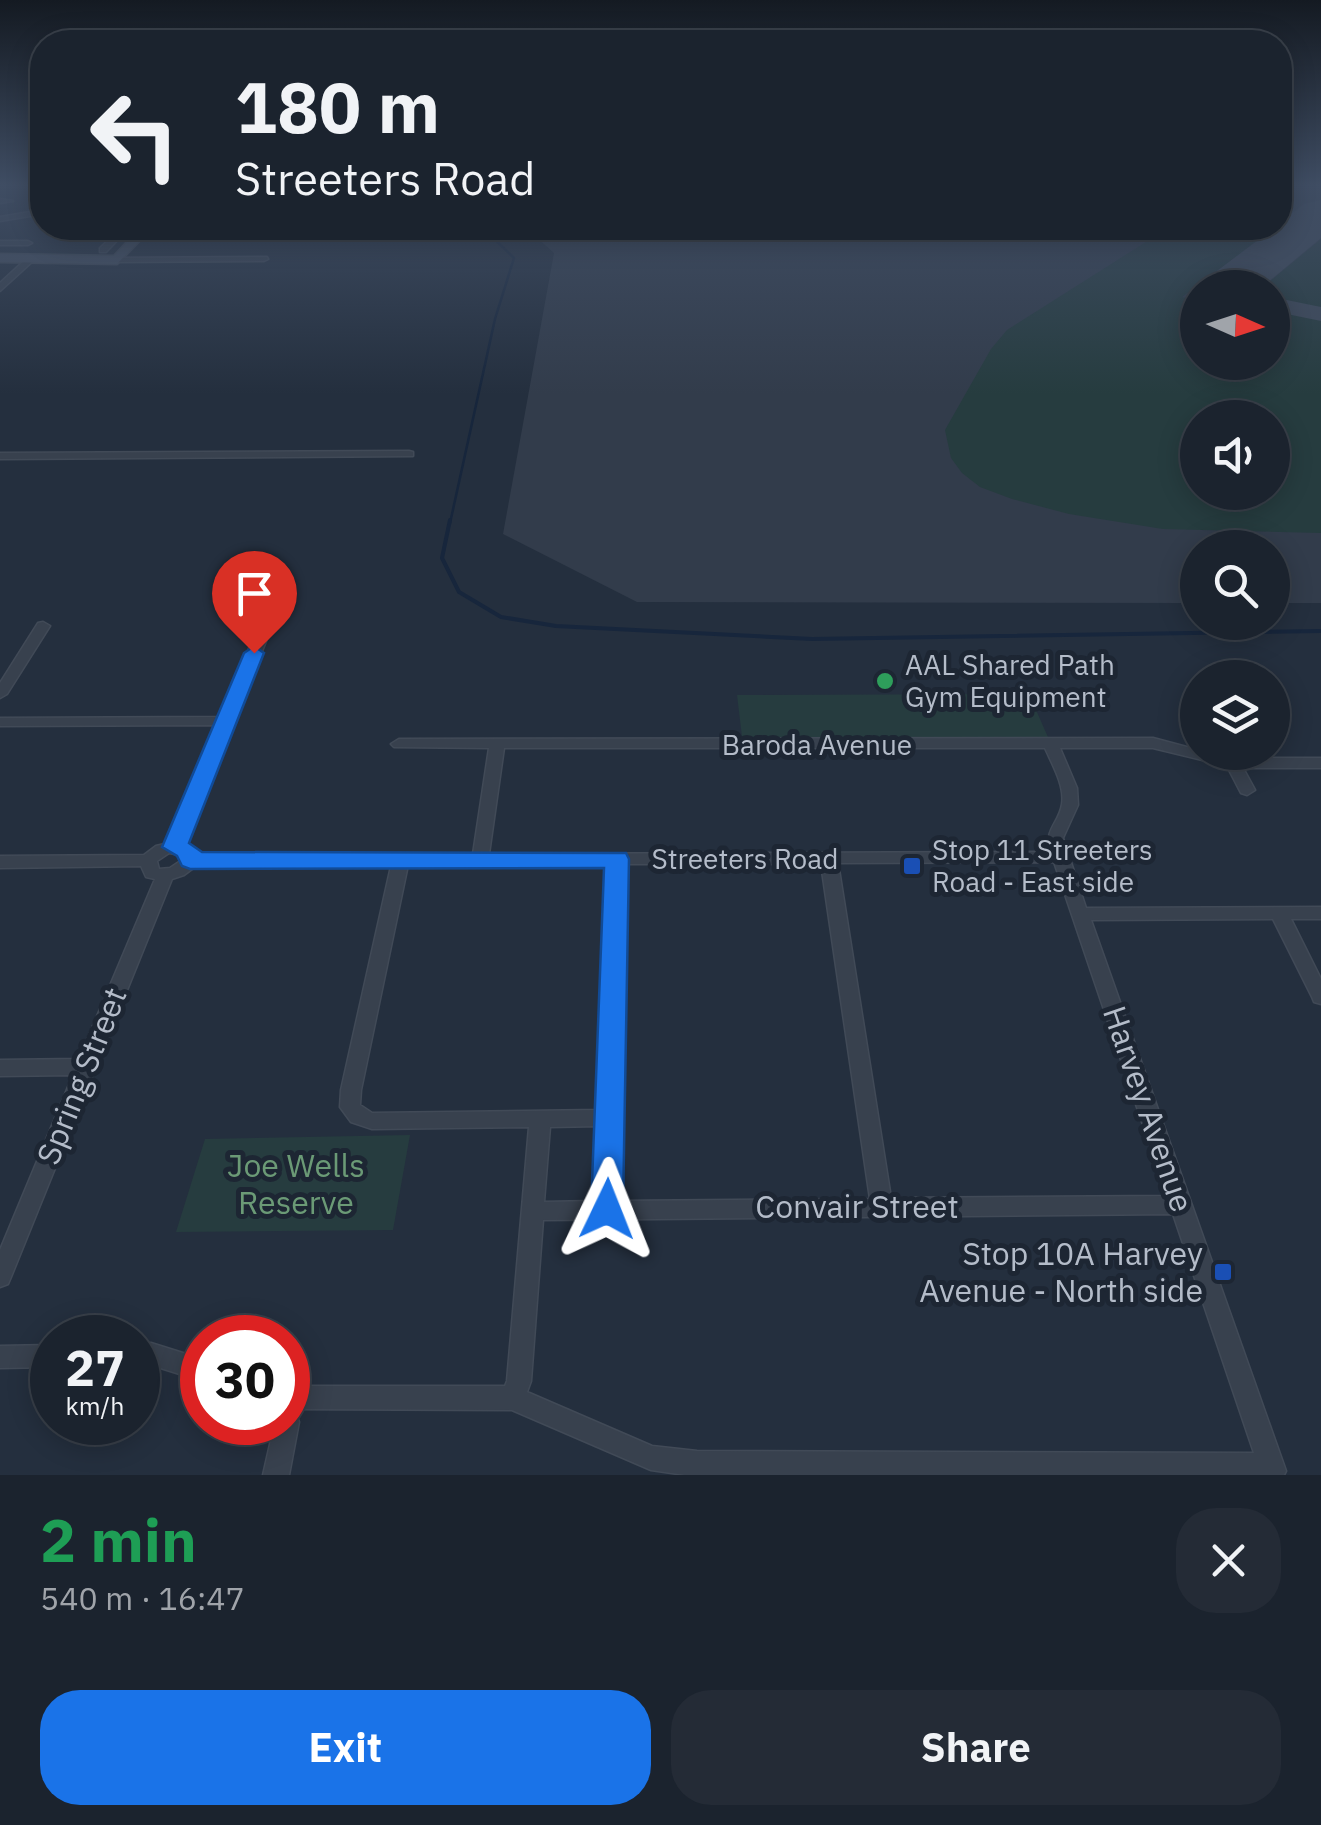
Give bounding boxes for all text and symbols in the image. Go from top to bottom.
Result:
text: 180 m [235,61,440,152]
icon: left [70,70,200,200]
text: Streeters Road [235,149,535,207]
north arrow [1180,270,1290,380]
map controls [1180,270,1290,770]
button: sound [1180,400,1290,510]
button: search [1180,530,1290,640]
pin [212,551,297,654]
icon: arrive [227,566,282,621]
place label: AAL Shared Path Gym Equipment [905,646,1115,715]
button: layers [1180,660,1290,770]
marker: AAL Shared Path Gym Equipment [874,670,896,692]
street label: Baroda Avenue [722,726,912,763]
place label: Stop 11 Streeters Road - East side [932,831,1153,900]
street label: Streeters Road [652,840,838,877]
marker: Stop 11 Streeters Road - East side [901,855,923,877]
street label: Spring Street [27,981,136,1170]
street label: Harvey Avenue [1094,1000,1204,1217]
park label: Joe Wells Reserve [227,1144,365,1223]
position arrow [555,1157,659,1261]
street label: Convair Street [755,1185,959,1227]
place label: Stop 10A Harvey Avenue - North side [919,1232,1203,1311]
marker: Stop 10A Harvey Avenue - North side [1212,1261,1234,1283]
speed limit sign: 30 [180,1315,310,1445]
text: 27 [65,1335,125,1400]
text: km/h [66,1389,124,1422]
text: 2 min [40,1500,197,1579]
button: close [1176,1508,1281,1613]
text: 540 m · 16:47 [40,1577,245,1619]
button: Exit [40,1690,651,1805]
button: Share [671,1690,1281,1805]

